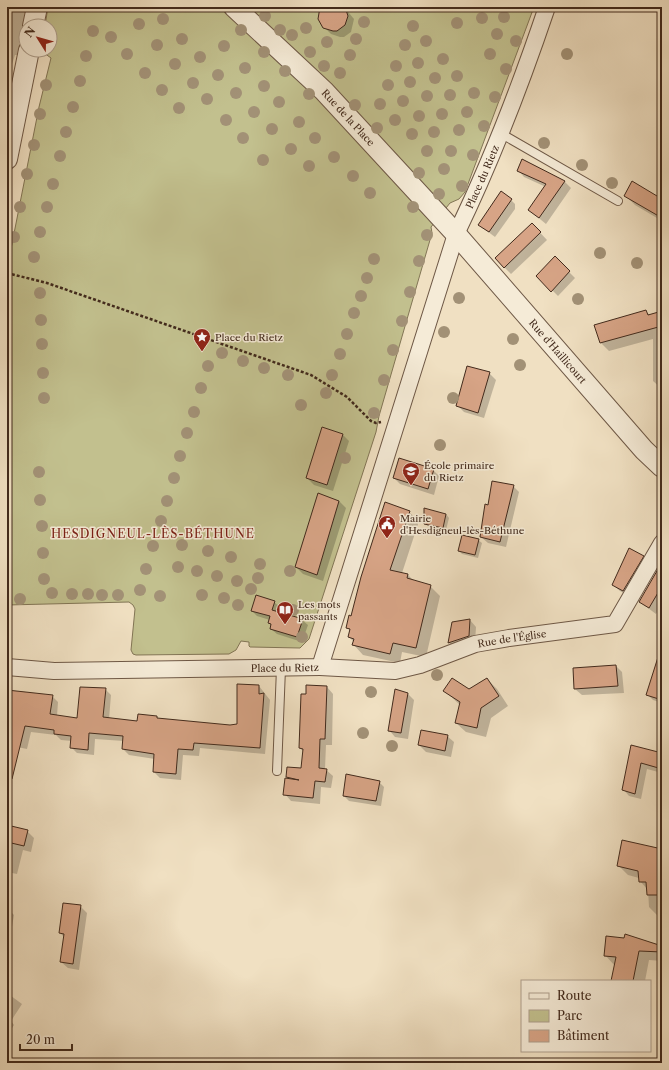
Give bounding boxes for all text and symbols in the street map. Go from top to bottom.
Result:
north arrow [18,18,58,58]
text: N [22,24,39,40]
street label: Rue de la Place [319,86,378,149]
street label: Place du Rietz [463,143,502,211]
street label: Rue d'Haillicourt [526,316,590,386]
place icon: Place du Rietz [192,327,212,352]
place label: Place du Rietz [215,331,283,344]
place label: École primaire du Rietz [424,459,495,484]
school or university icon: École primaire du Rietz [401,461,421,486]
place label: Mairie d'Hesdigneul-lès-Béthune [400,512,525,537]
public building icon: Mairie d'Hesdigneul-lès-Béthune [377,514,397,539]
district label: HESDIGNEUL-LÈS-BÉTHUNE [51,525,255,541]
place label: Les mots passants [298,598,341,623]
library icon: Les mots passants [275,600,295,625]
street label: Rue de l'Église [476,627,547,650]
street label: Place du Rietz [251,661,319,675]
legend [521,980,651,1052]
text: Route [557,988,592,1003]
text: Parc [557,1008,582,1023]
scale bar [20,1026,72,1052]
text: Bâtiment [557,1028,610,1043]
text: 20 m [26,1032,55,1047]

